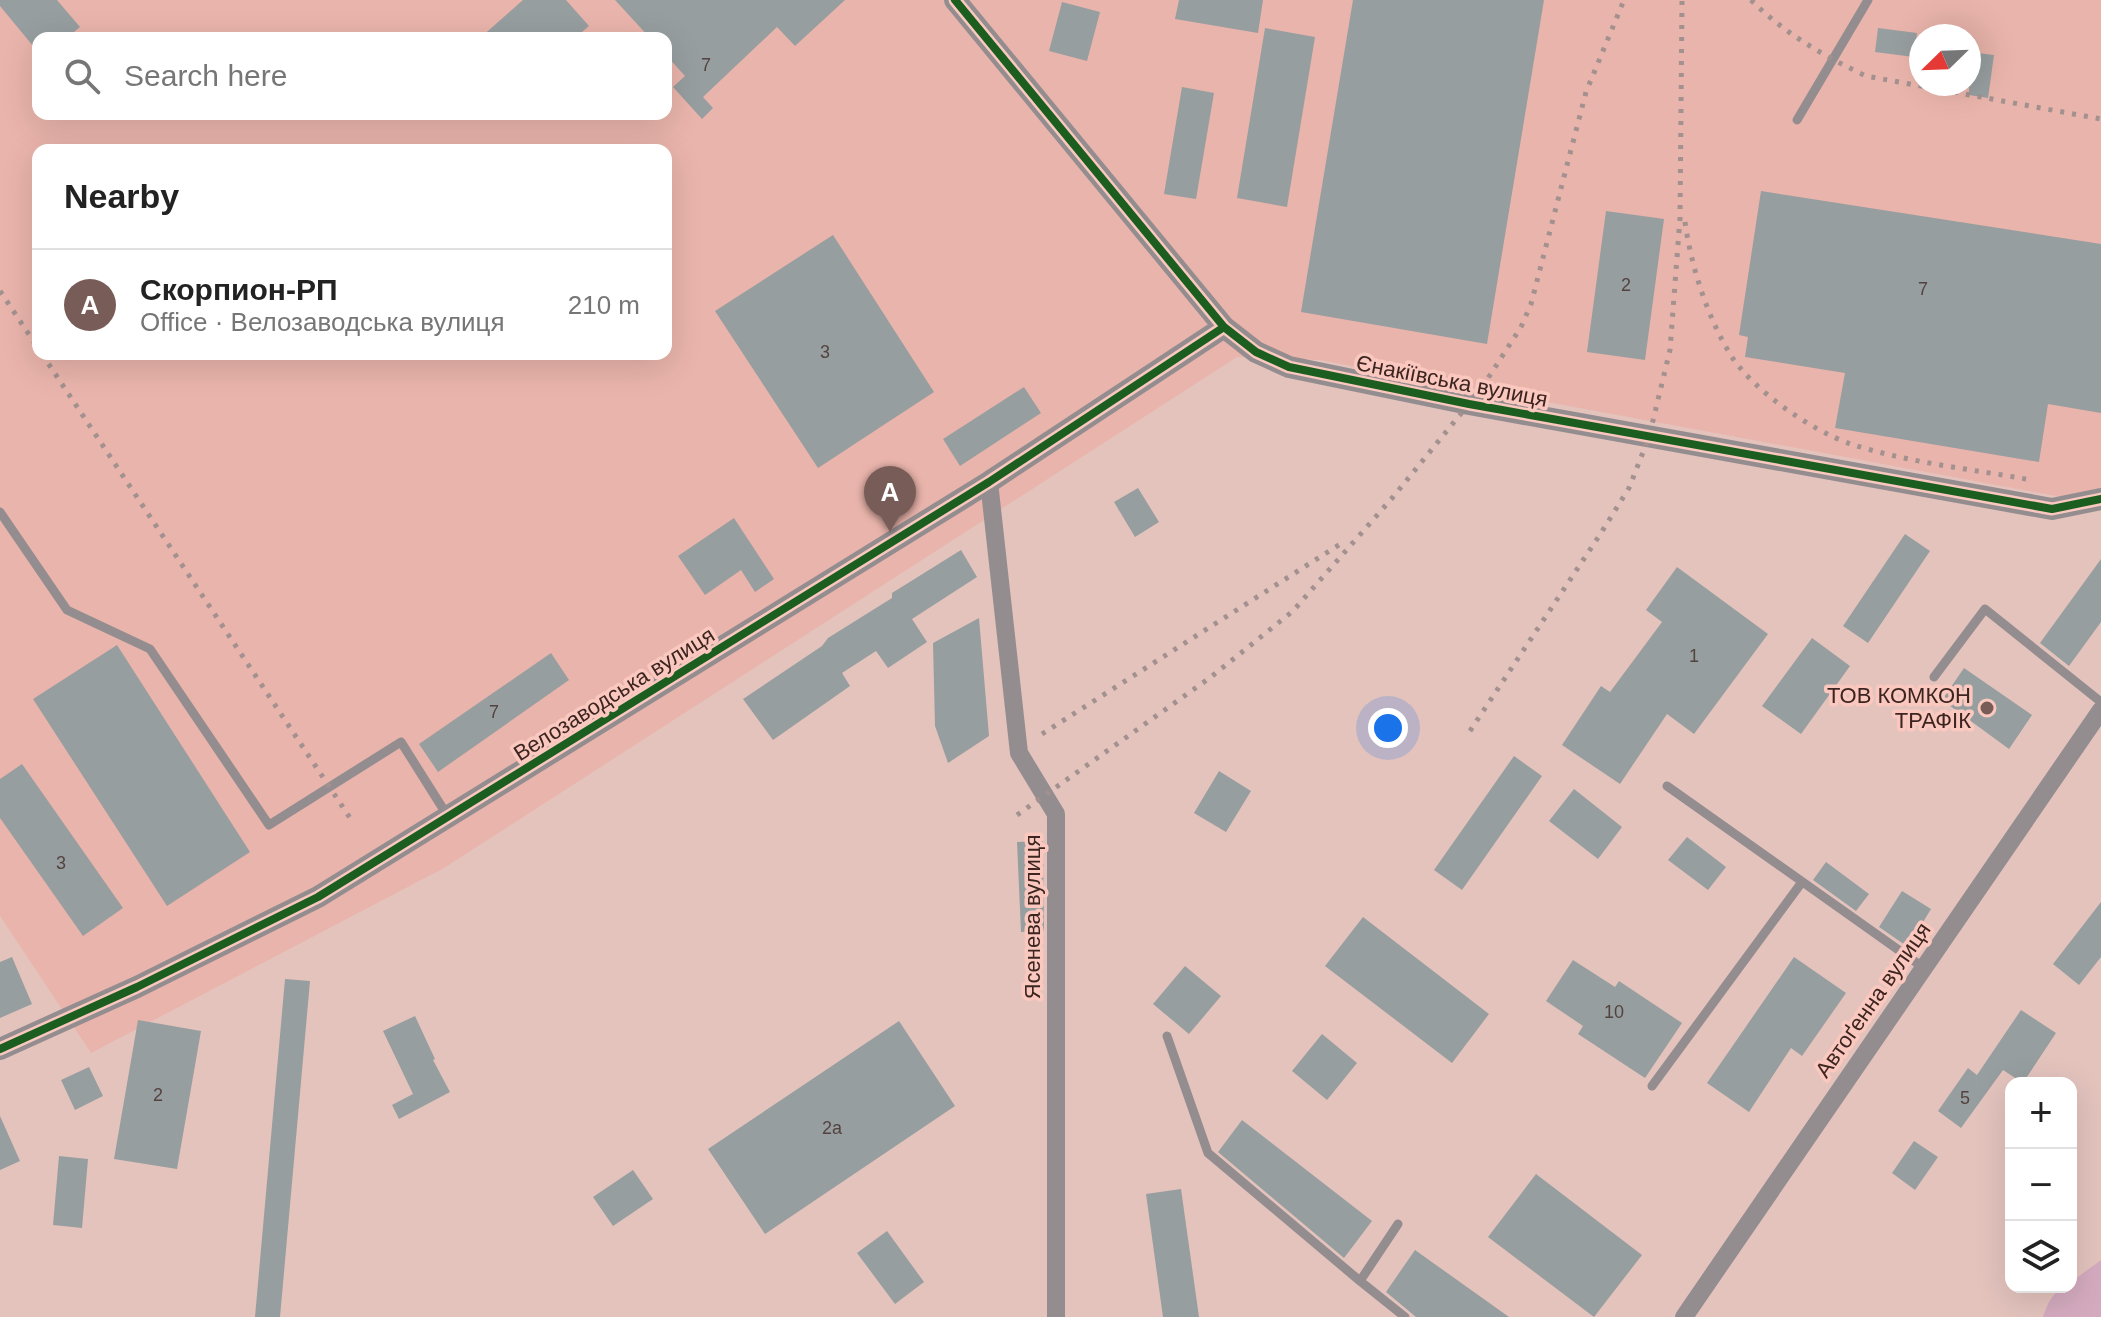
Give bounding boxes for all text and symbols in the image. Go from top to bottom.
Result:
north arrow [1909,24,1981,96]
search box [32,32,672,120]
icon: search [60,54,104,98]
house number: 7 [701,55,711,75]
text: Search here [124,59,287,92]
text: Nearby [64,177,179,215]
text: Скорпион-РП [140,273,338,306]
house number: 2 [1621,275,1631,295]
house number: 7 [1918,279,1928,299]
text: A [81,290,99,320]
text: 210 m [568,290,640,320]
text: Office · Велозаводська вулиця [140,307,505,337]
house number: 3 [820,342,830,362]
street label: Єнакіївська вулиця [1354,350,1550,412]
pin: A [864,466,916,532]
street label: Велозаводська вулиця [509,622,719,766]
house number: 1 [1689,646,1699,666]
place label: ТОВ КОМКОН ТРАФІК [1827,683,1971,733]
marker: ТОВ КОМКОН ТРАФІК [1978,699,1996,717]
house number: 7 [489,702,499,722]
your location [1368,708,1408,748]
street label: Ясенева вулиця [1020,835,1045,999]
house number: 3 [56,853,66,873]
street label: Автоґенна вулиця [1810,918,1936,1082]
house number: 10 [1604,1002,1624,1022]
map controls [2005,1077,2077,1293]
button: + [2005,1077,2077,1149]
house number: 2 [153,1085,163,1105]
house number: 5 [1960,1088,1970,1108]
house number: 2а [822,1118,843,1138]
button: − [2005,1149,2077,1221]
button: layers [2005,1221,2077,1293]

